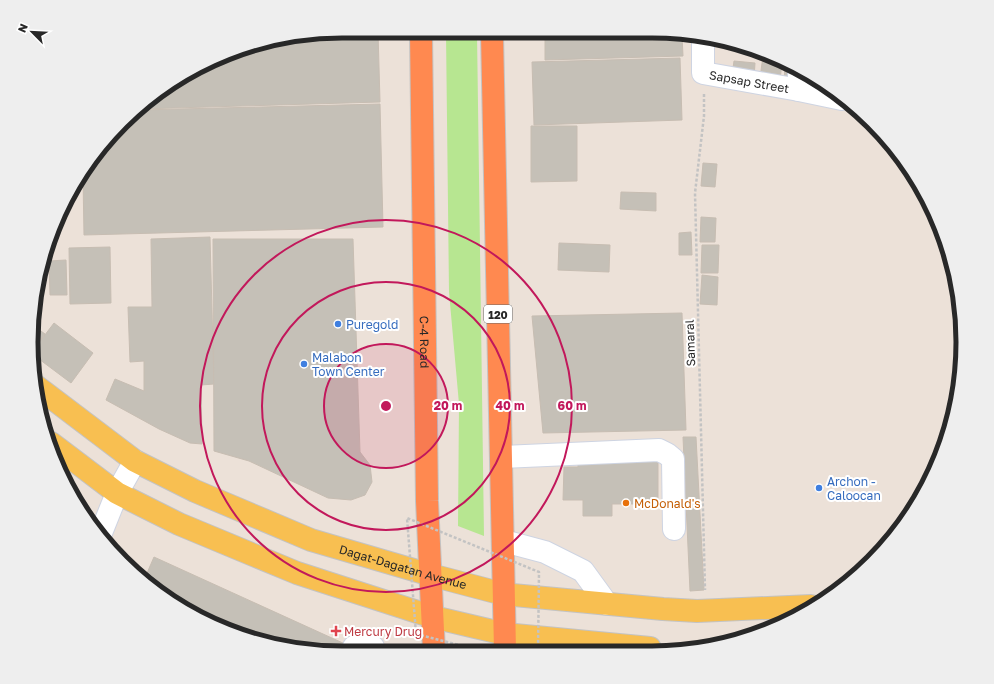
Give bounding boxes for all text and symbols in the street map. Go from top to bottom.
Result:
north arrow [12,12,52,52]
text: N [15,21,30,34]
street label: Sapsap Street [708,67,791,96]
road number: 120 [484,305,512,323]
street label: C-4 Road [417,316,433,368]
place label: Puregold [346,317,398,332]
marker: Puregold [333,319,343,329]
street label: Samaral [682,319,698,367]
place label: Malabon Town Center [312,350,385,379]
marker: Malabon Town Center [299,359,309,369]
text: 20 m [434,398,462,413]
text: 40 m [496,398,524,413]
text: 60 m [558,398,586,413]
centre of rings [379,399,393,413]
place label: Archon - Caloocan [827,474,881,503]
marker: Archon - Caloocan [814,483,824,493]
place label: McDonald's [634,496,701,511]
marker: McDonald's [621,498,631,508]
street label: Dagat-Dagatan Avenue [337,541,469,592]
place label: Mercury Drug [344,624,422,639]
marker: Mercury Drug [331,626,341,636]

